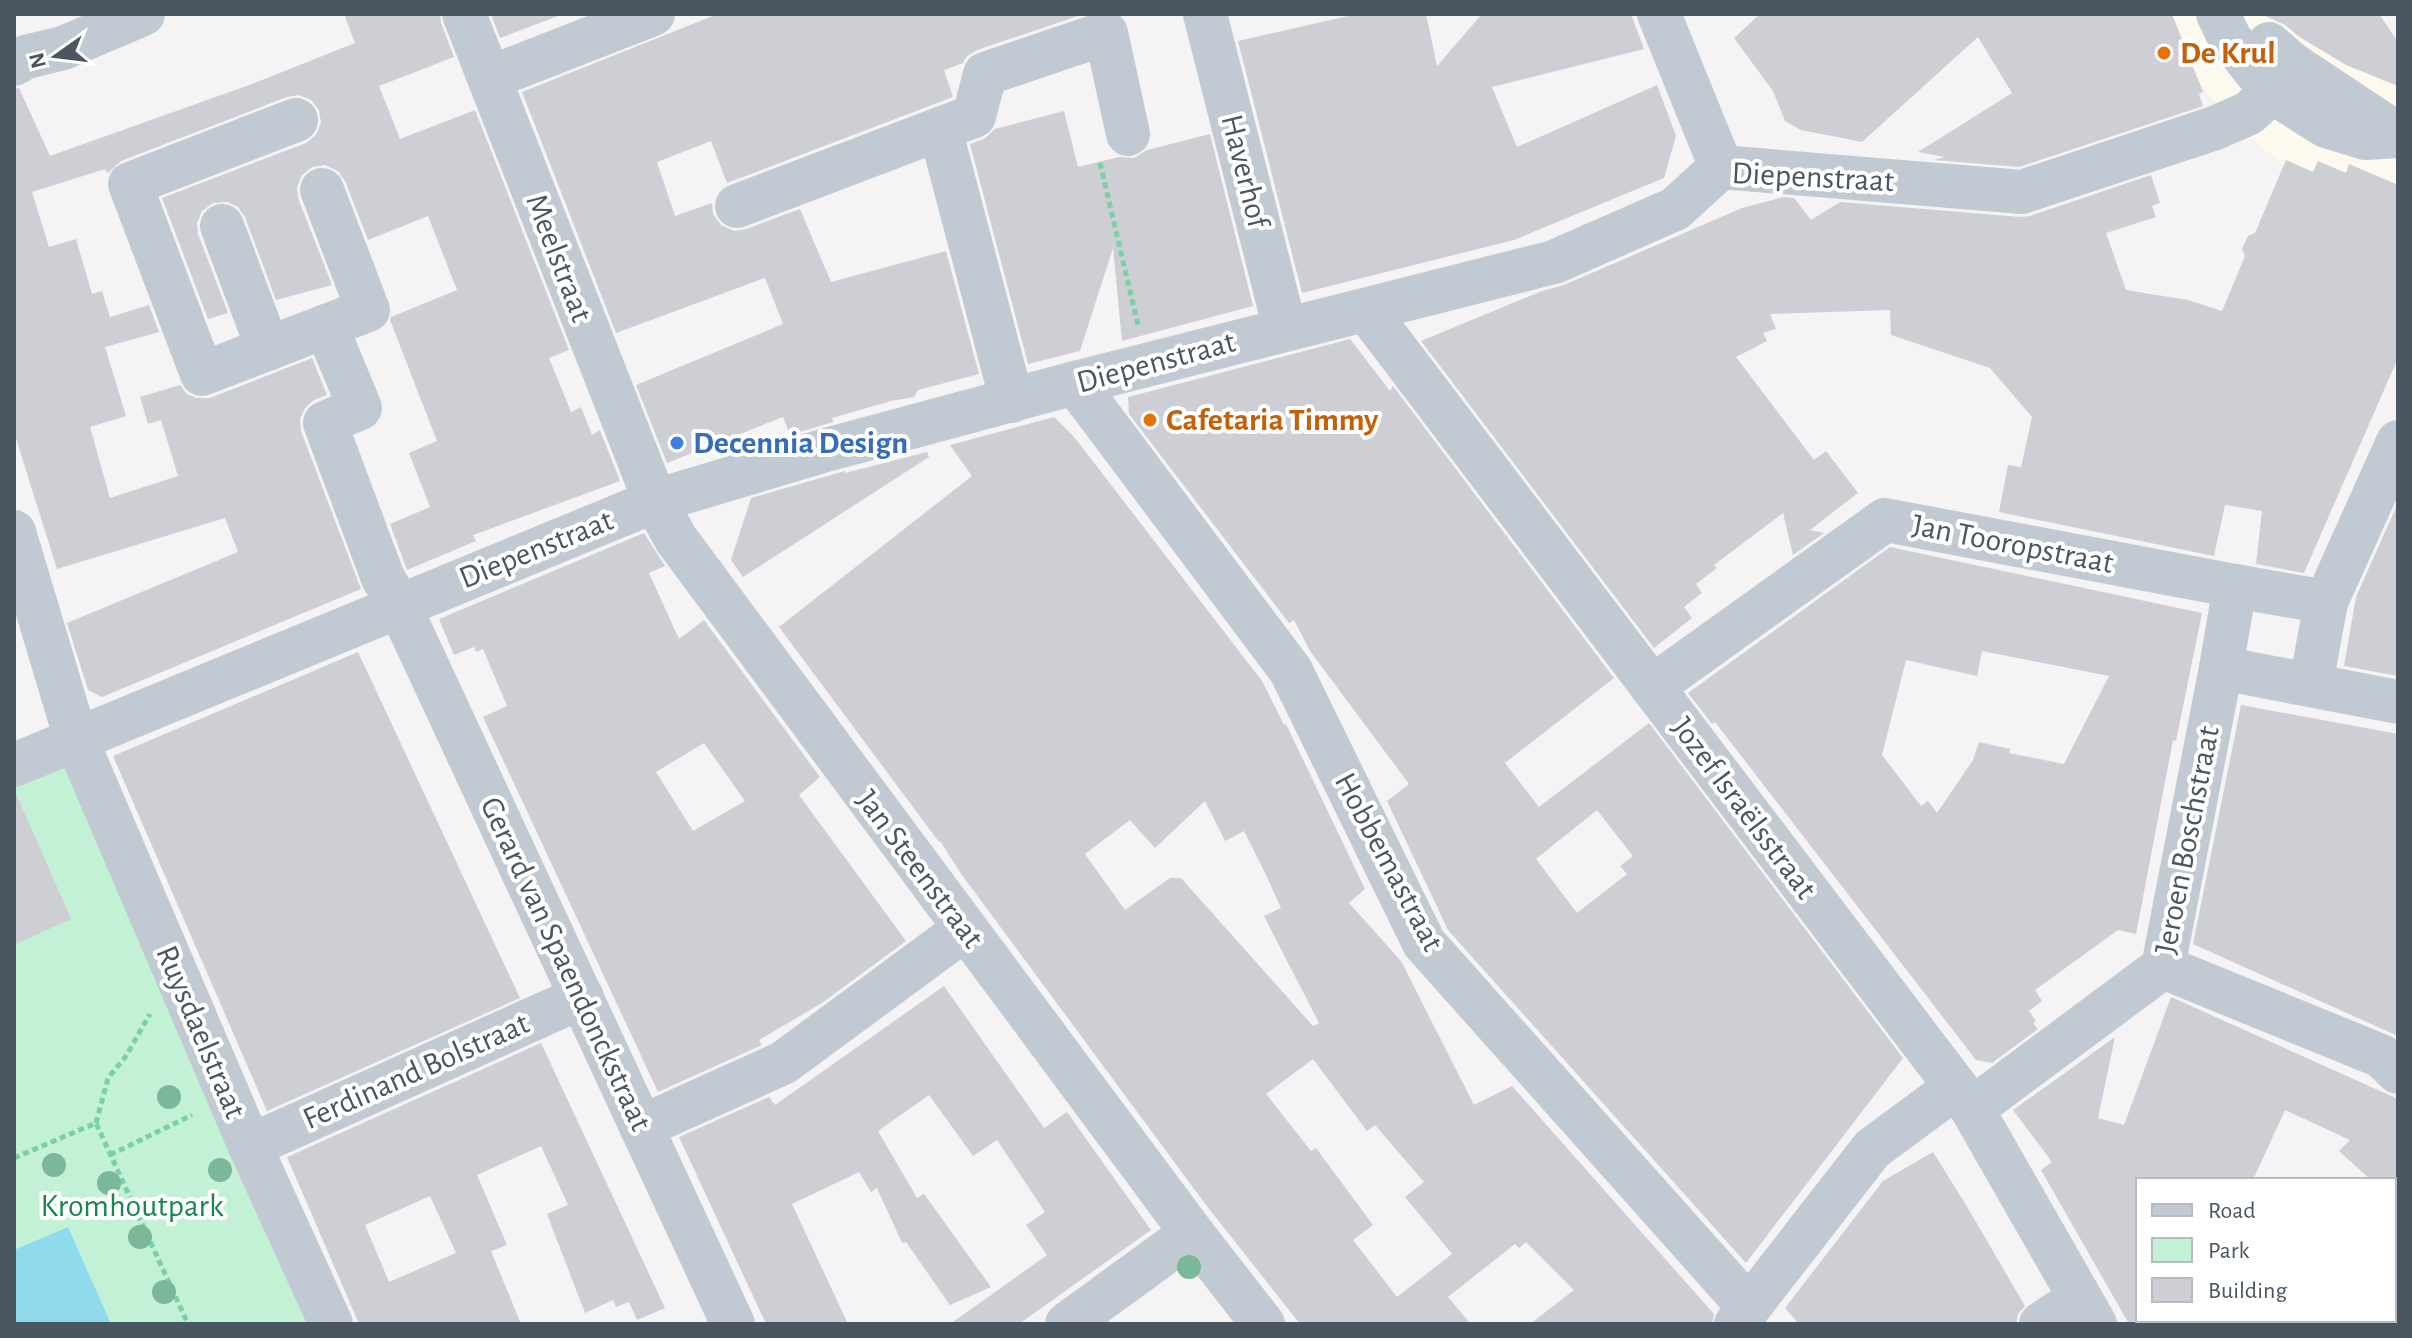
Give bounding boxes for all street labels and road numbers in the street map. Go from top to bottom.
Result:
street label: Haverhof [1216,111,1275,233]
street label: Diepenstraat [1731,157,1895,197]
street label: Meelstraat [520,190,598,326]
street label: Diepenstraat [1073,326,1239,398]
street label: Diepenstraat [455,504,617,594]
street label: Jan Tooropstraat [1910,509,2116,579]
street label: Jozef Israëlsstraat [1666,711,1822,905]
street label: Jeroen Boschstraat [2149,723,2225,957]
street label: Hobbemastraat [1329,768,1449,956]
street label: Jan Steenstraat [851,784,989,954]
street label: Gerard van Spaendonckstraat [475,792,657,1136]
street label: Ruysdaelstraat [150,941,252,1123]
street label: Ferdinand Bolstraat [298,1007,534,1135]

